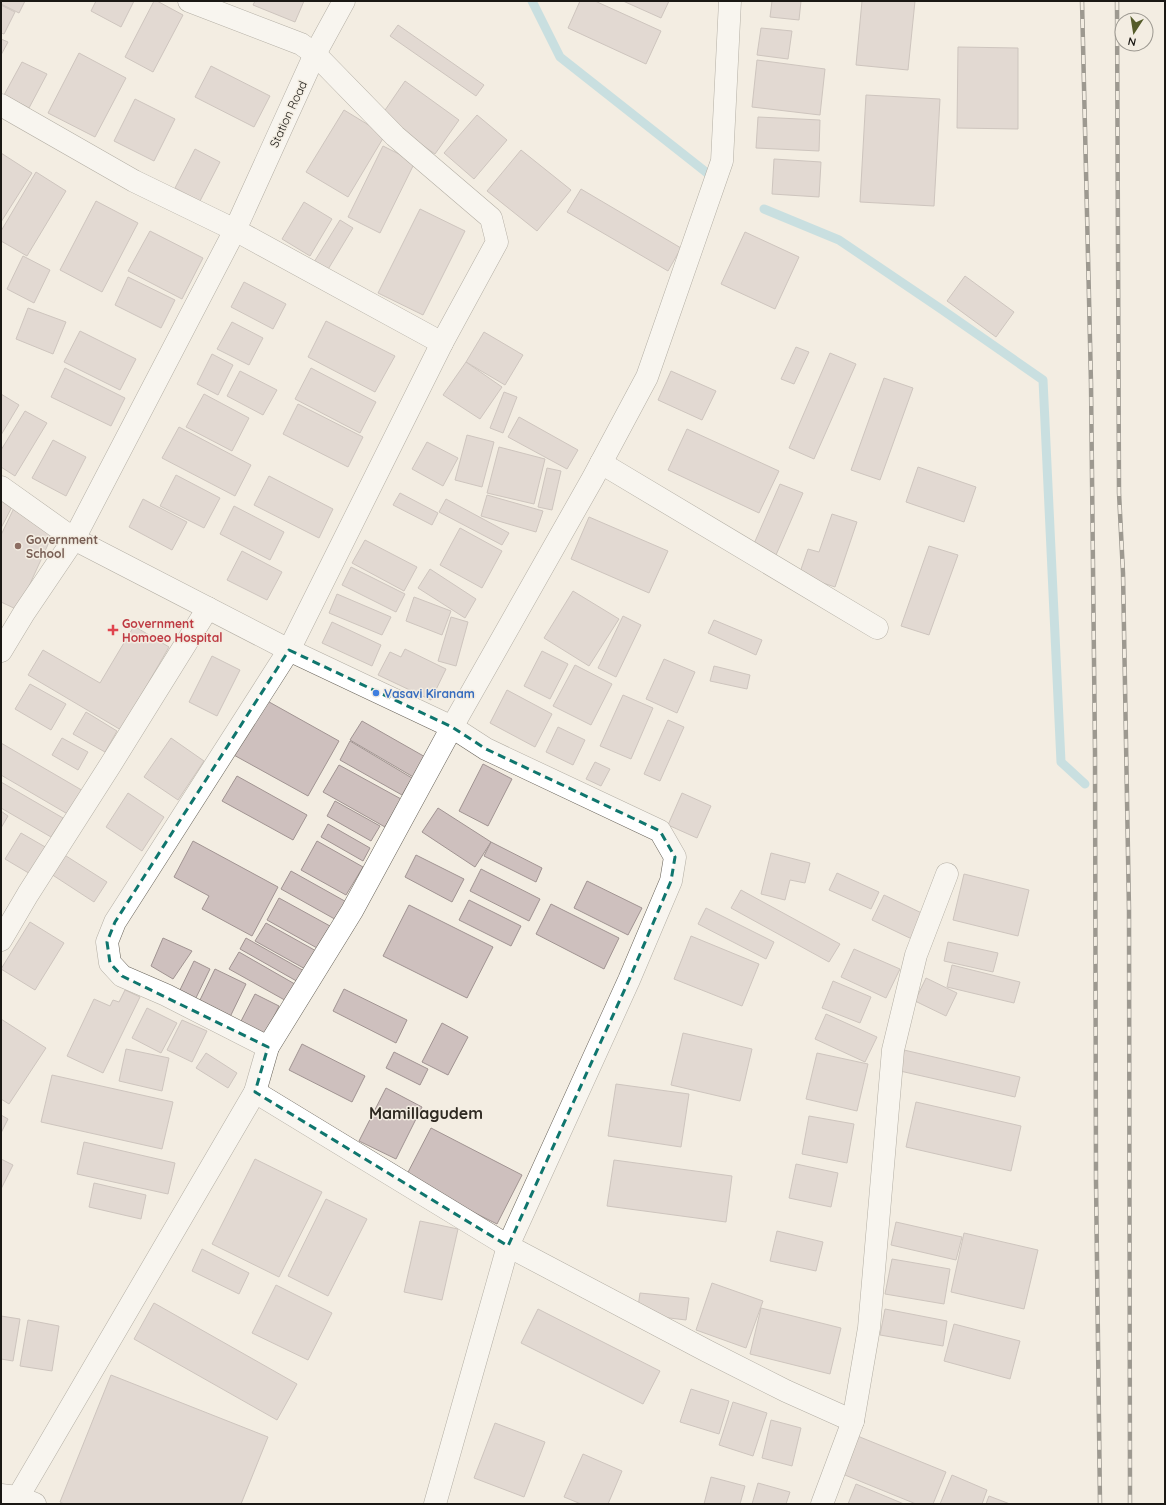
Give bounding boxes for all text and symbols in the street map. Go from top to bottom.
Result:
north arrow [1114,12,1154,52]
text: N [1127,34,1137,49]
street label: Station Road [266,78,310,150]
place label: Government School [26,532,98,561]
marker: Government School [13,541,23,551]
place label: Government Homoeo Hospital [122,616,223,645]
marker: Government Homoeo Hospital [107,624,119,636]
place label: Vasavi Kiranam [384,686,475,701]
marker: Vasavi Kiranam [371,688,381,698]
district label: Mamillagudem [369,1103,483,1123]

